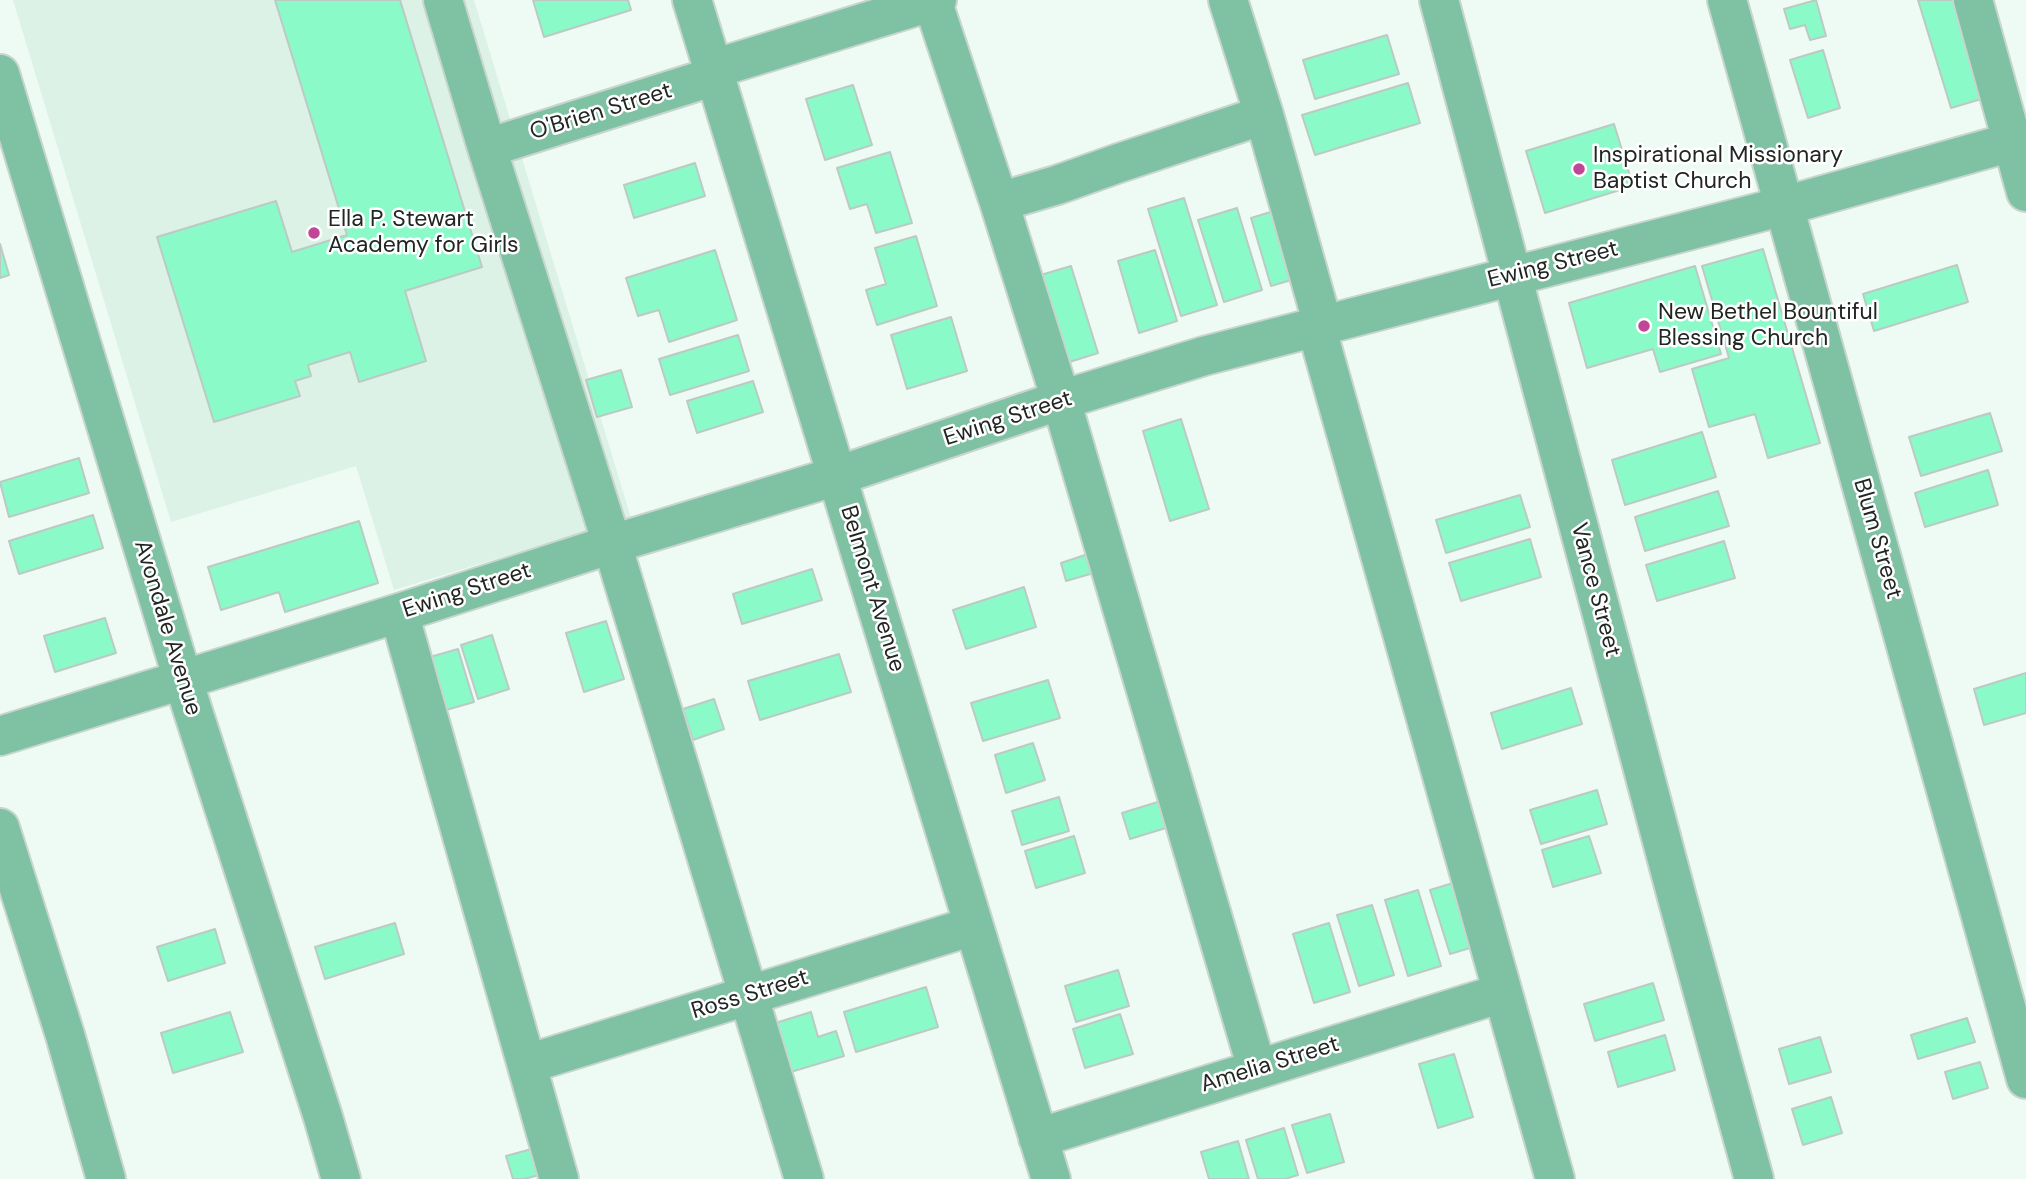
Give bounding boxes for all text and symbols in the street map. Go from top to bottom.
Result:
street label: O'Brien Street [527,77,675,147]
place label: Inspirational Missionary Baptist Church [1593,142,1843,196]
marker: Inspirational Missionary Baptist Church [1571,161,1587,177]
place label: Ella P. Stewart Academy for Girls [328,206,519,260]
marker: Ella P. Stewart Academy for Girls [306,225,322,241]
street label: Ewing Street [1485,235,1621,295]
place label: New Bethel Bountiful Blessing Church [1658,299,1878,353]
marker: New Bethel Bountiful Blessing Church [1636,318,1652,334]
street label: Ewing Street [940,385,1076,453]
street label: Blum Street [1847,476,1907,602]
street label: Belmont Avenue [834,502,910,676]
street label: Vance Street [1564,520,1626,660]
street label: Avondale Avenue [127,537,207,719]
street label: Ewing Street [399,557,535,625]
street label: Ross Street [688,964,812,1026]
street label: Amelia Street [1197,1031,1343,1099]

